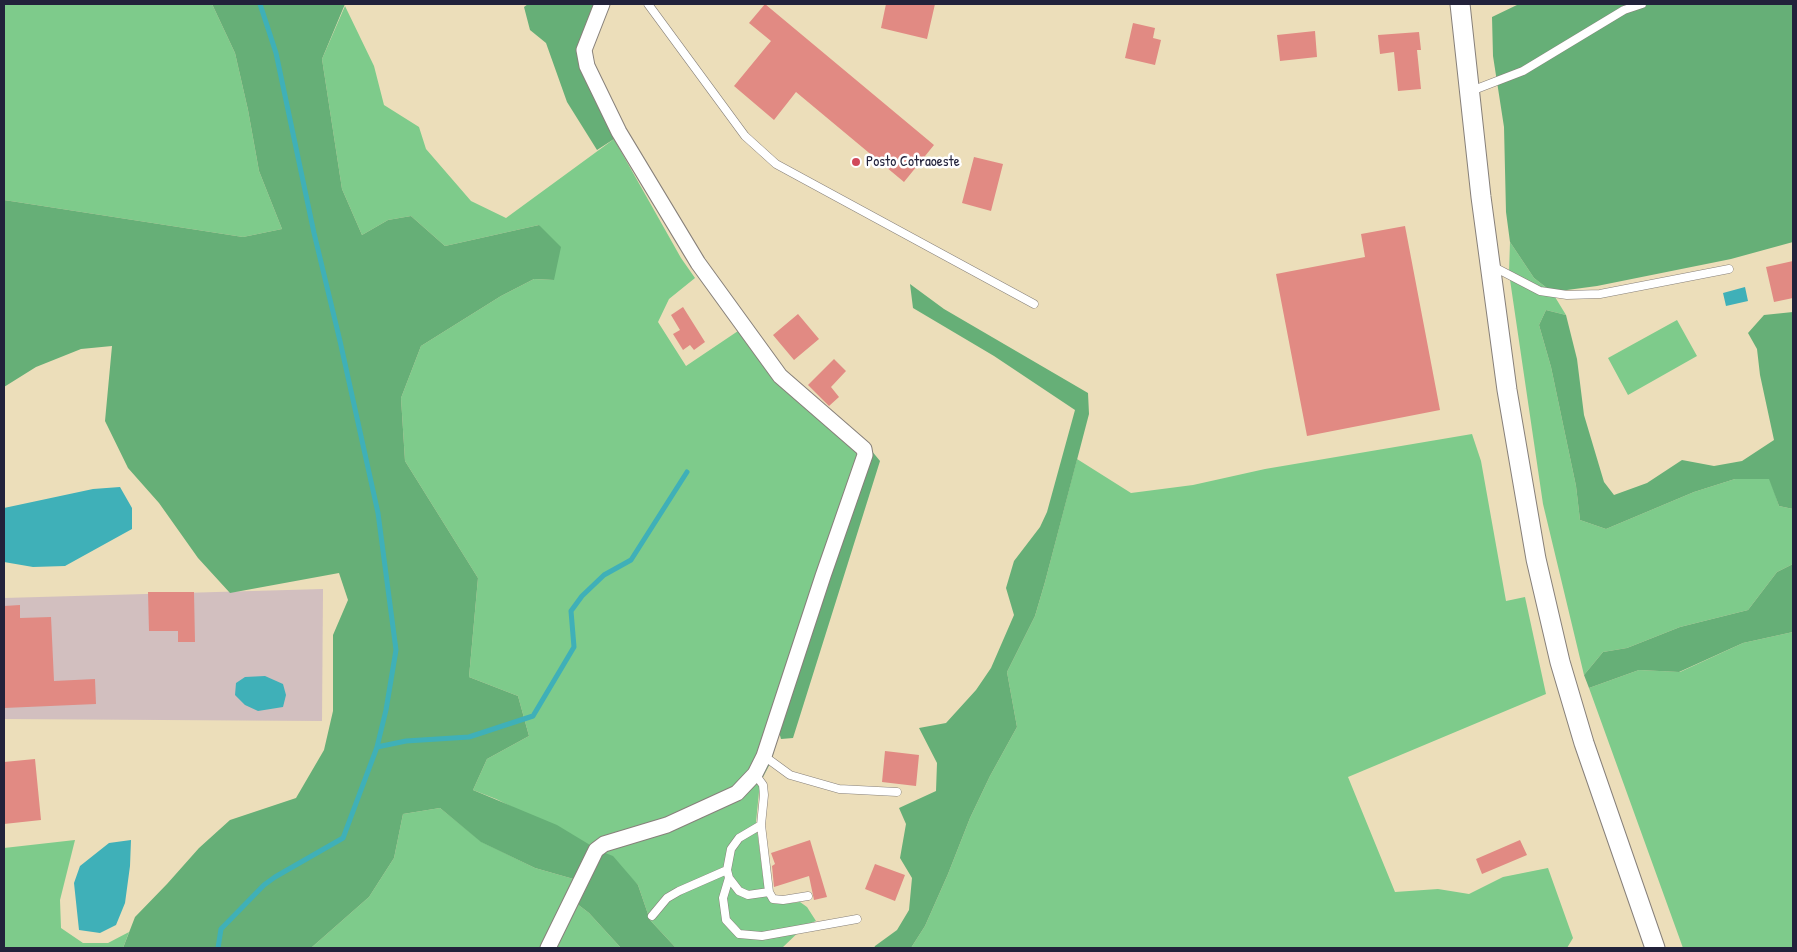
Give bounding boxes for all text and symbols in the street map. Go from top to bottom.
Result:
place label: Posto Cotraoeste [866,153,960,171]
marker: Posto Cotraoeste [850,156,862,168]

